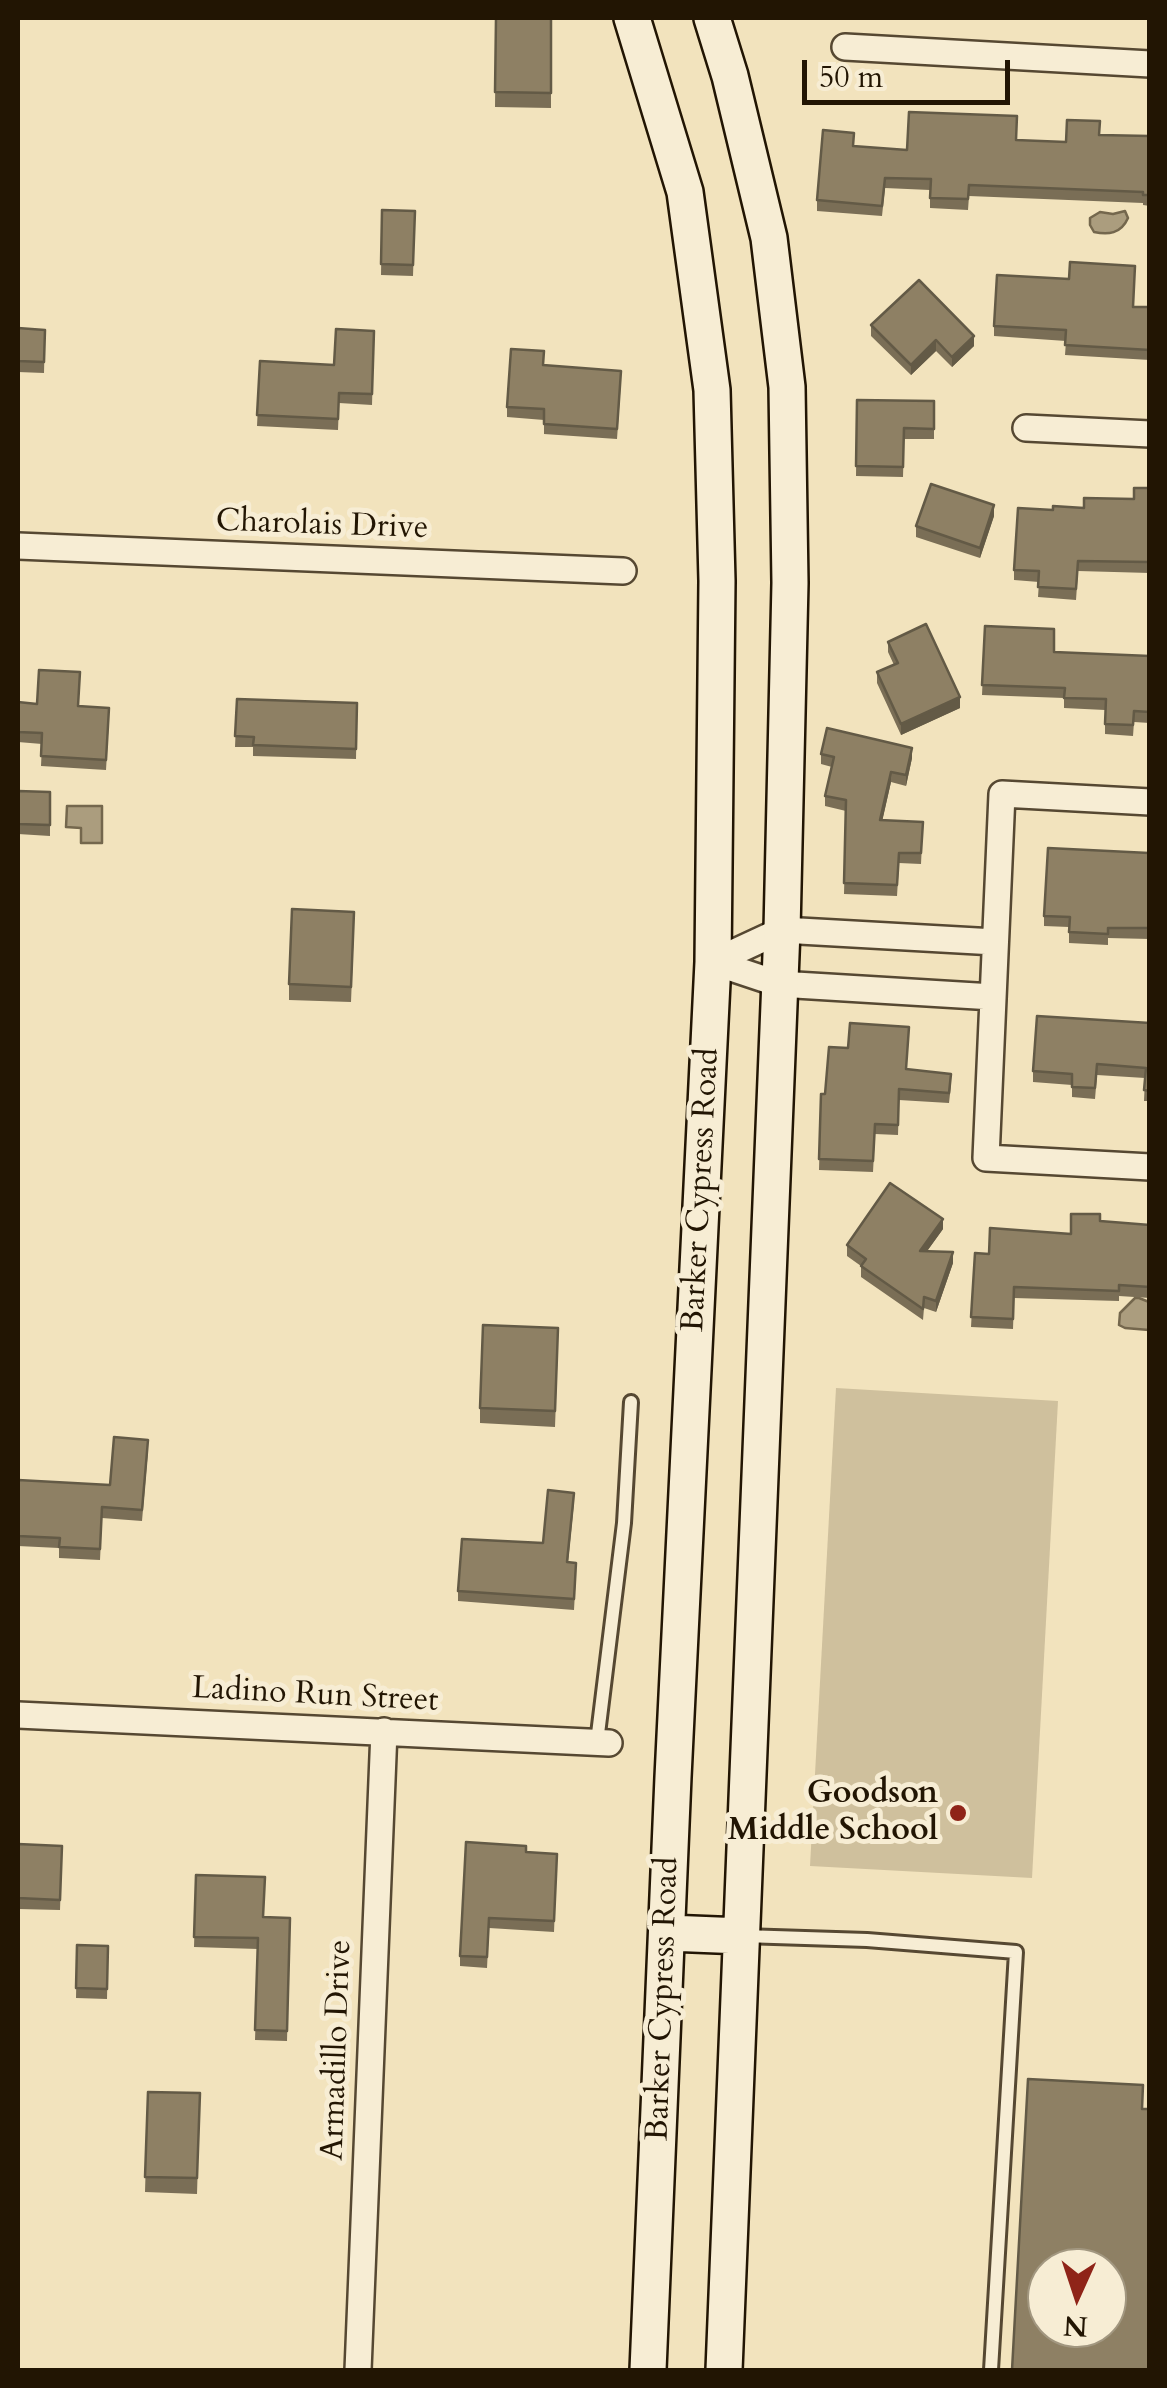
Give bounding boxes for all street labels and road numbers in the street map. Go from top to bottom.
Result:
street label: Charolais Drive [215,503,429,549]
street label: Barker Cypress Road [675,1047,729,1333]
street label: Ladino Run Street [191,1670,439,1722]
street label: Barker Cypress Road [640,1856,688,2142]
street label: Armadillo Drive [315,1939,361,2161]

